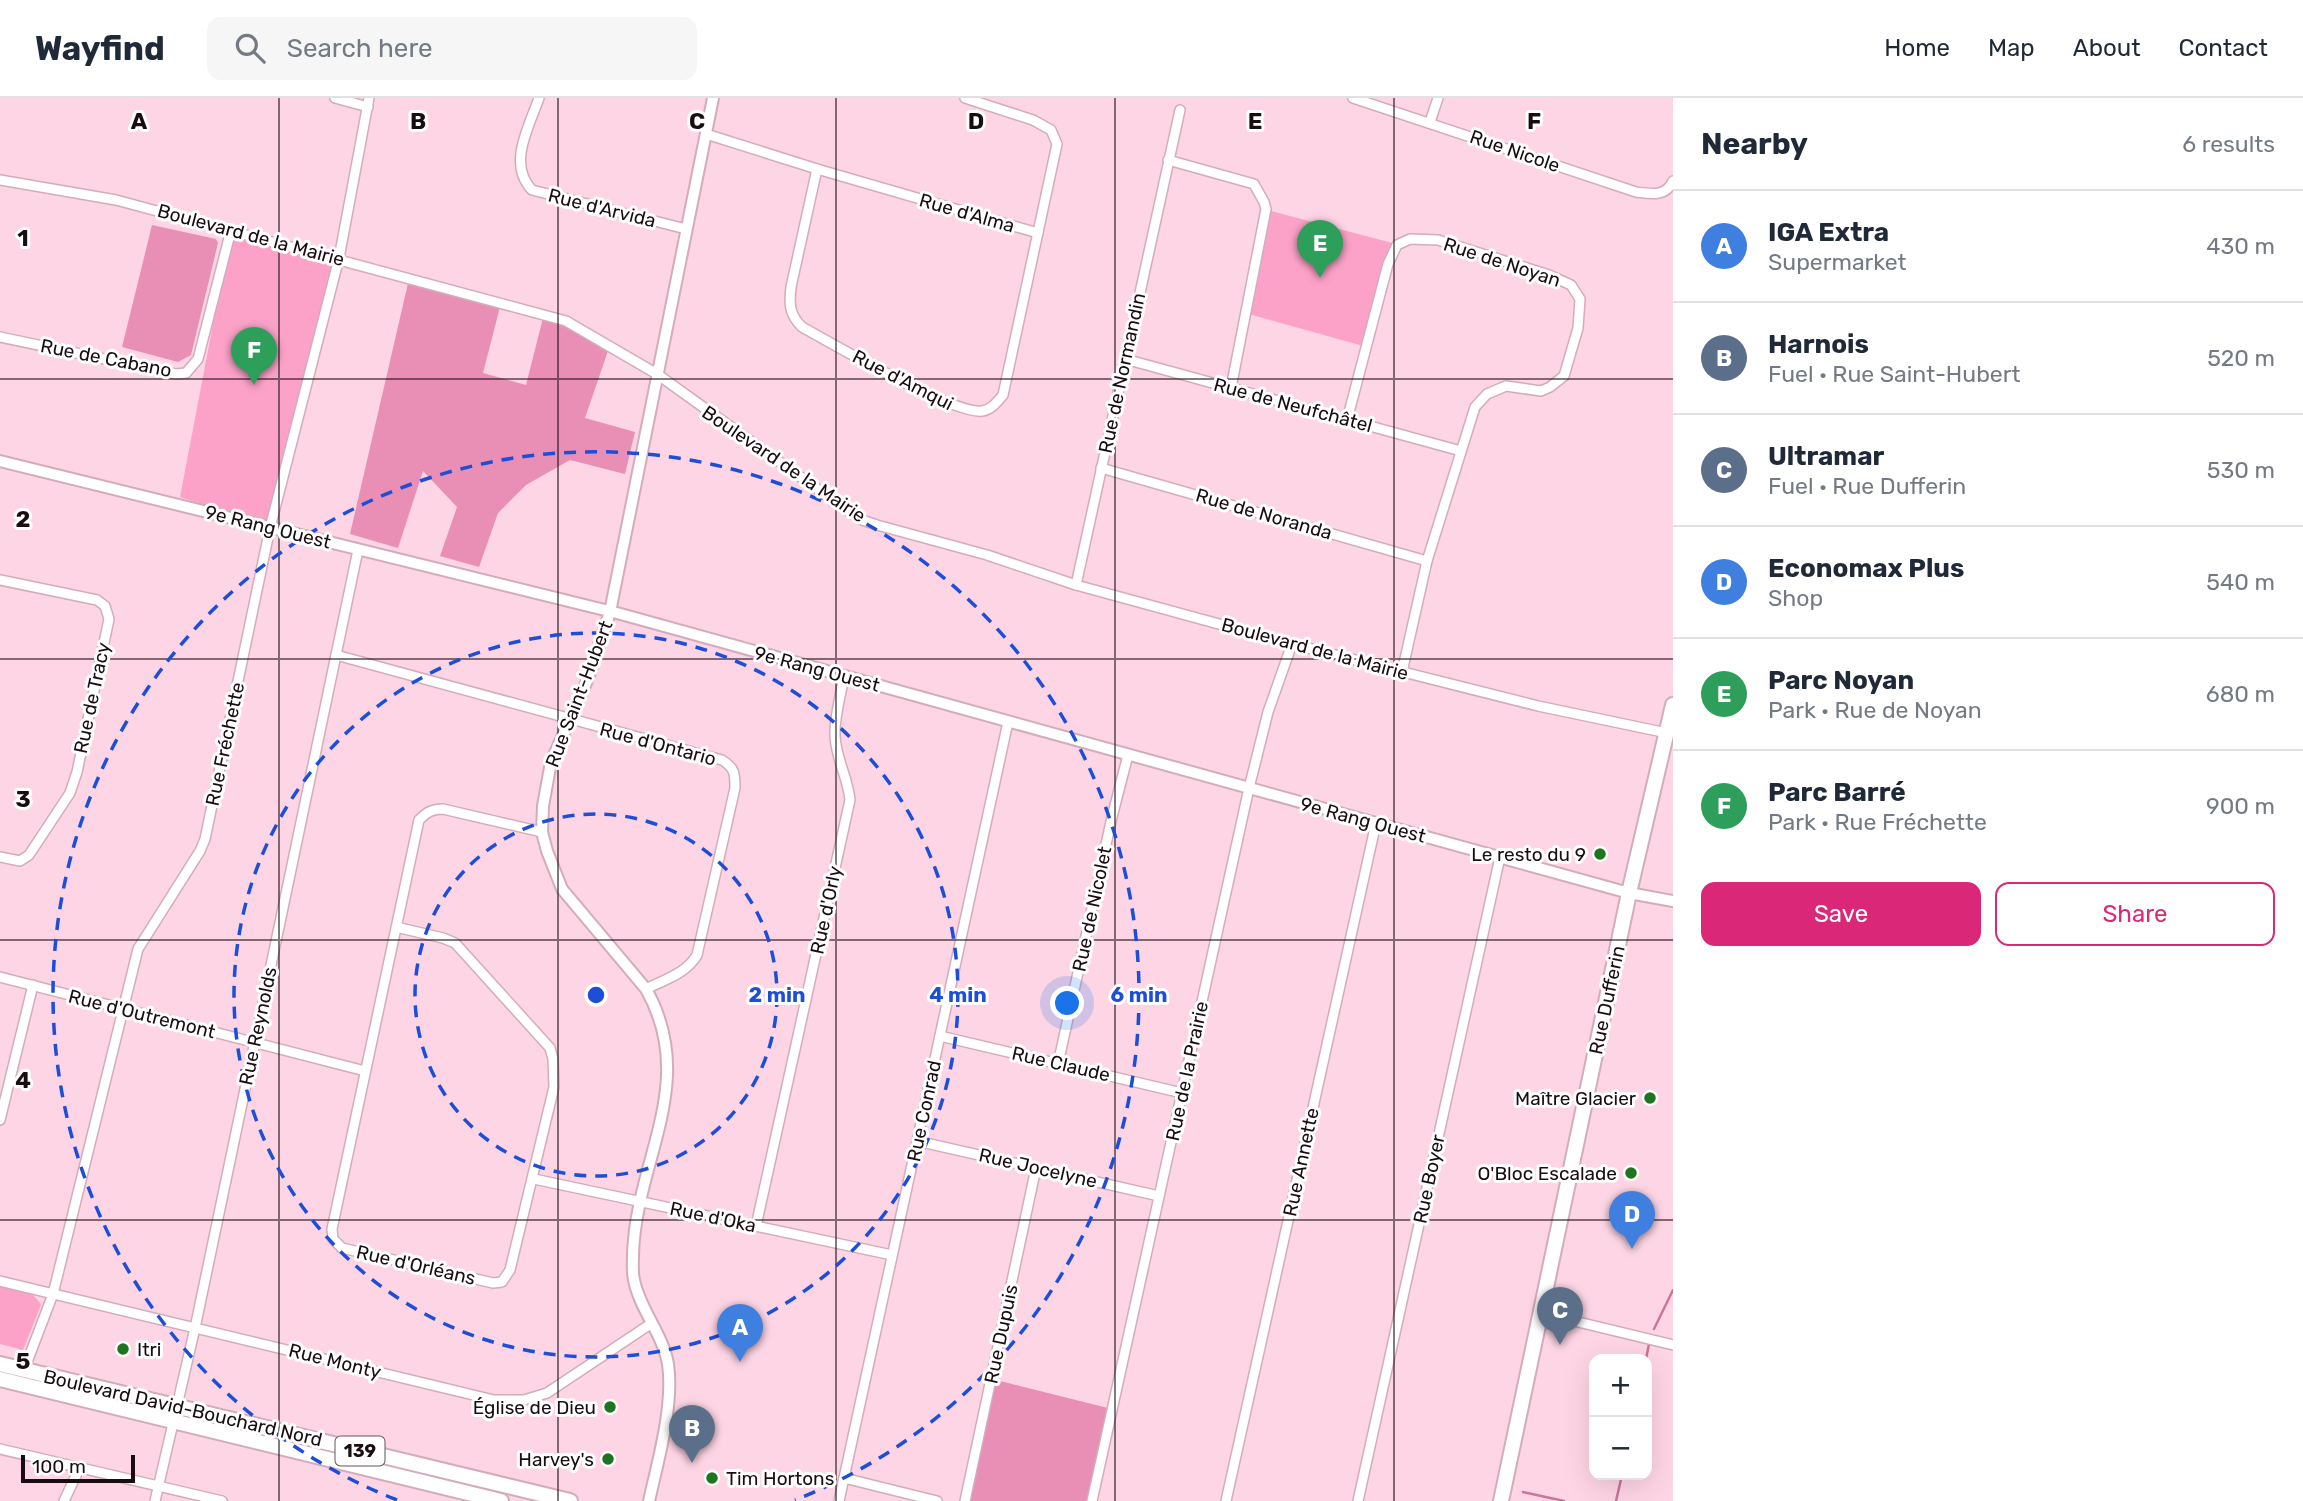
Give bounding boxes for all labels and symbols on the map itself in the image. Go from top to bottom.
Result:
text: A [131,107,148,135]
text: B [410,107,426,135]
text: C [689,107,705,135]
text: D [968,107,984,135]
text: E [1248,107,1262,135]
text: F [1527,107,1541,135]
street label: Rue Nicole [1467,125,1563,177]
street label: Rue d'Arvida [546,184,658,232]
street label: Rue d'Alma [917,188,1017,238]
street label: Boulevard de la Mairie [155,199,347,271]
pin: E [1297,220,1343,278]
text: 1 [17,224,29,252]
street label: Rue de Noyan [1441,232,1563,292]
street label: Rue de Normandin [1094,291,1150,455]
pin: F [231,327,277,385]
street label: Rue de Cabano [38,334,174,382]
street label: Rue d'Amqui [849,345,957,415]
street label: Rue de Neufchâtel [1211,373,1375,437]
street label: Boulevard de la Mairie [698,401,870,527]
street label: Rue de Noranda [1193,484,1335,544]
street label: 9e Rang Ouest [203,500,334,554]
text: 2 [16,505,30,533]
street label: Boulevard de la Mairie [1219,613,1411,685]
street label: Rue Saint-Hubert [540,617,618,771]
street label: Rue de Tracy [69,640,115,756]
street label: 9e Rang Ouest [752,641,883,697]
street label: Rue Fréchette [201,680,249,808]
street label: Rue d'Ontario [597,717,719,771]
text: 3 [15,785,31,813]
street label: 9e Rang Ouest [1298,792,1429,848]
place label: Le resto du 9 [1471,843,1586,866]
street label: Rue de Nicolet [1067,844,1117,974]
marker: Le resto du 9 [1592,846,1608,862]
street label: Rue d'Orly [805,864,847,956]
street label: Rue Dufferin [1584,944,1630,1056]
street label: Rue Reynolds [234,965,282,1087]
text: 2 min [749,982,805,1007]
text: 4 min [929,982,987,1007]
text: 6 min [1111,982,1167,1007]
centre of rings [584,983,608,1007]
street label: Rue d'Outremont [66,985,218,1044]
your location [1050,986,1084,1020]
street label: Rue de la Prairie [1161,999,1213,1143]
street label: Rue Claude [1010,1042,1112,1086]
street label: Rue Conrad [902,1058,946,1164]
text: 4 [15,1066,31,1094]
place label: Maître Glacier [1515,1087,1637,1110]
marker: Maître Glacier [1642,1090,1658,1106]
street label: Rue Annette [1278,1106,1324,1218]
street label: Rue Boyer [1408,1132,1450,1226]
street label: Rue Jocelyne [977,1143,1099,1193]
place label: O'Bloc Escalade [1477,1162,1617,1185]
marker: O'Bloc Escalade [1623,1165,1639,1181]
pin: D [1609,1191,1655,1249]
street label: Rue d'Oka [668,1197,758,1237]
street label: Rue d'Orléans [354,1240,478,1290]
street label: Rue Dupuis [979,1282,1023,1386]
pin: C [1537,1287,1583,1345]
pin: A [717,1304,763,1362]
place label: Itri [137,1338,161,1361]
street label: Rue Monty [286,1338,384,1384]
marker: Itri [115,1341,131,1357]
text: 5 [16,1347,31,1375]
street label: Boulevard David-Bouchard Nord [41,1365,325,1451]
place label: Église de Dieu [473,1396,596,1419]
marker: Église de Dieu [602,1399,618,1415]
pin: B [669,1405,715,1463]
road number: 139 [336,1436,384,1466]
place label: Harvey's [518,1448,594,1471]
marker: Harvey's [600,1451,616,1467]
scale bar [21,1452,135,1484]
place label: Tim Hortons [726,1467,834,1490]
marker: Tim Hortons [704,1470,720,1486]

